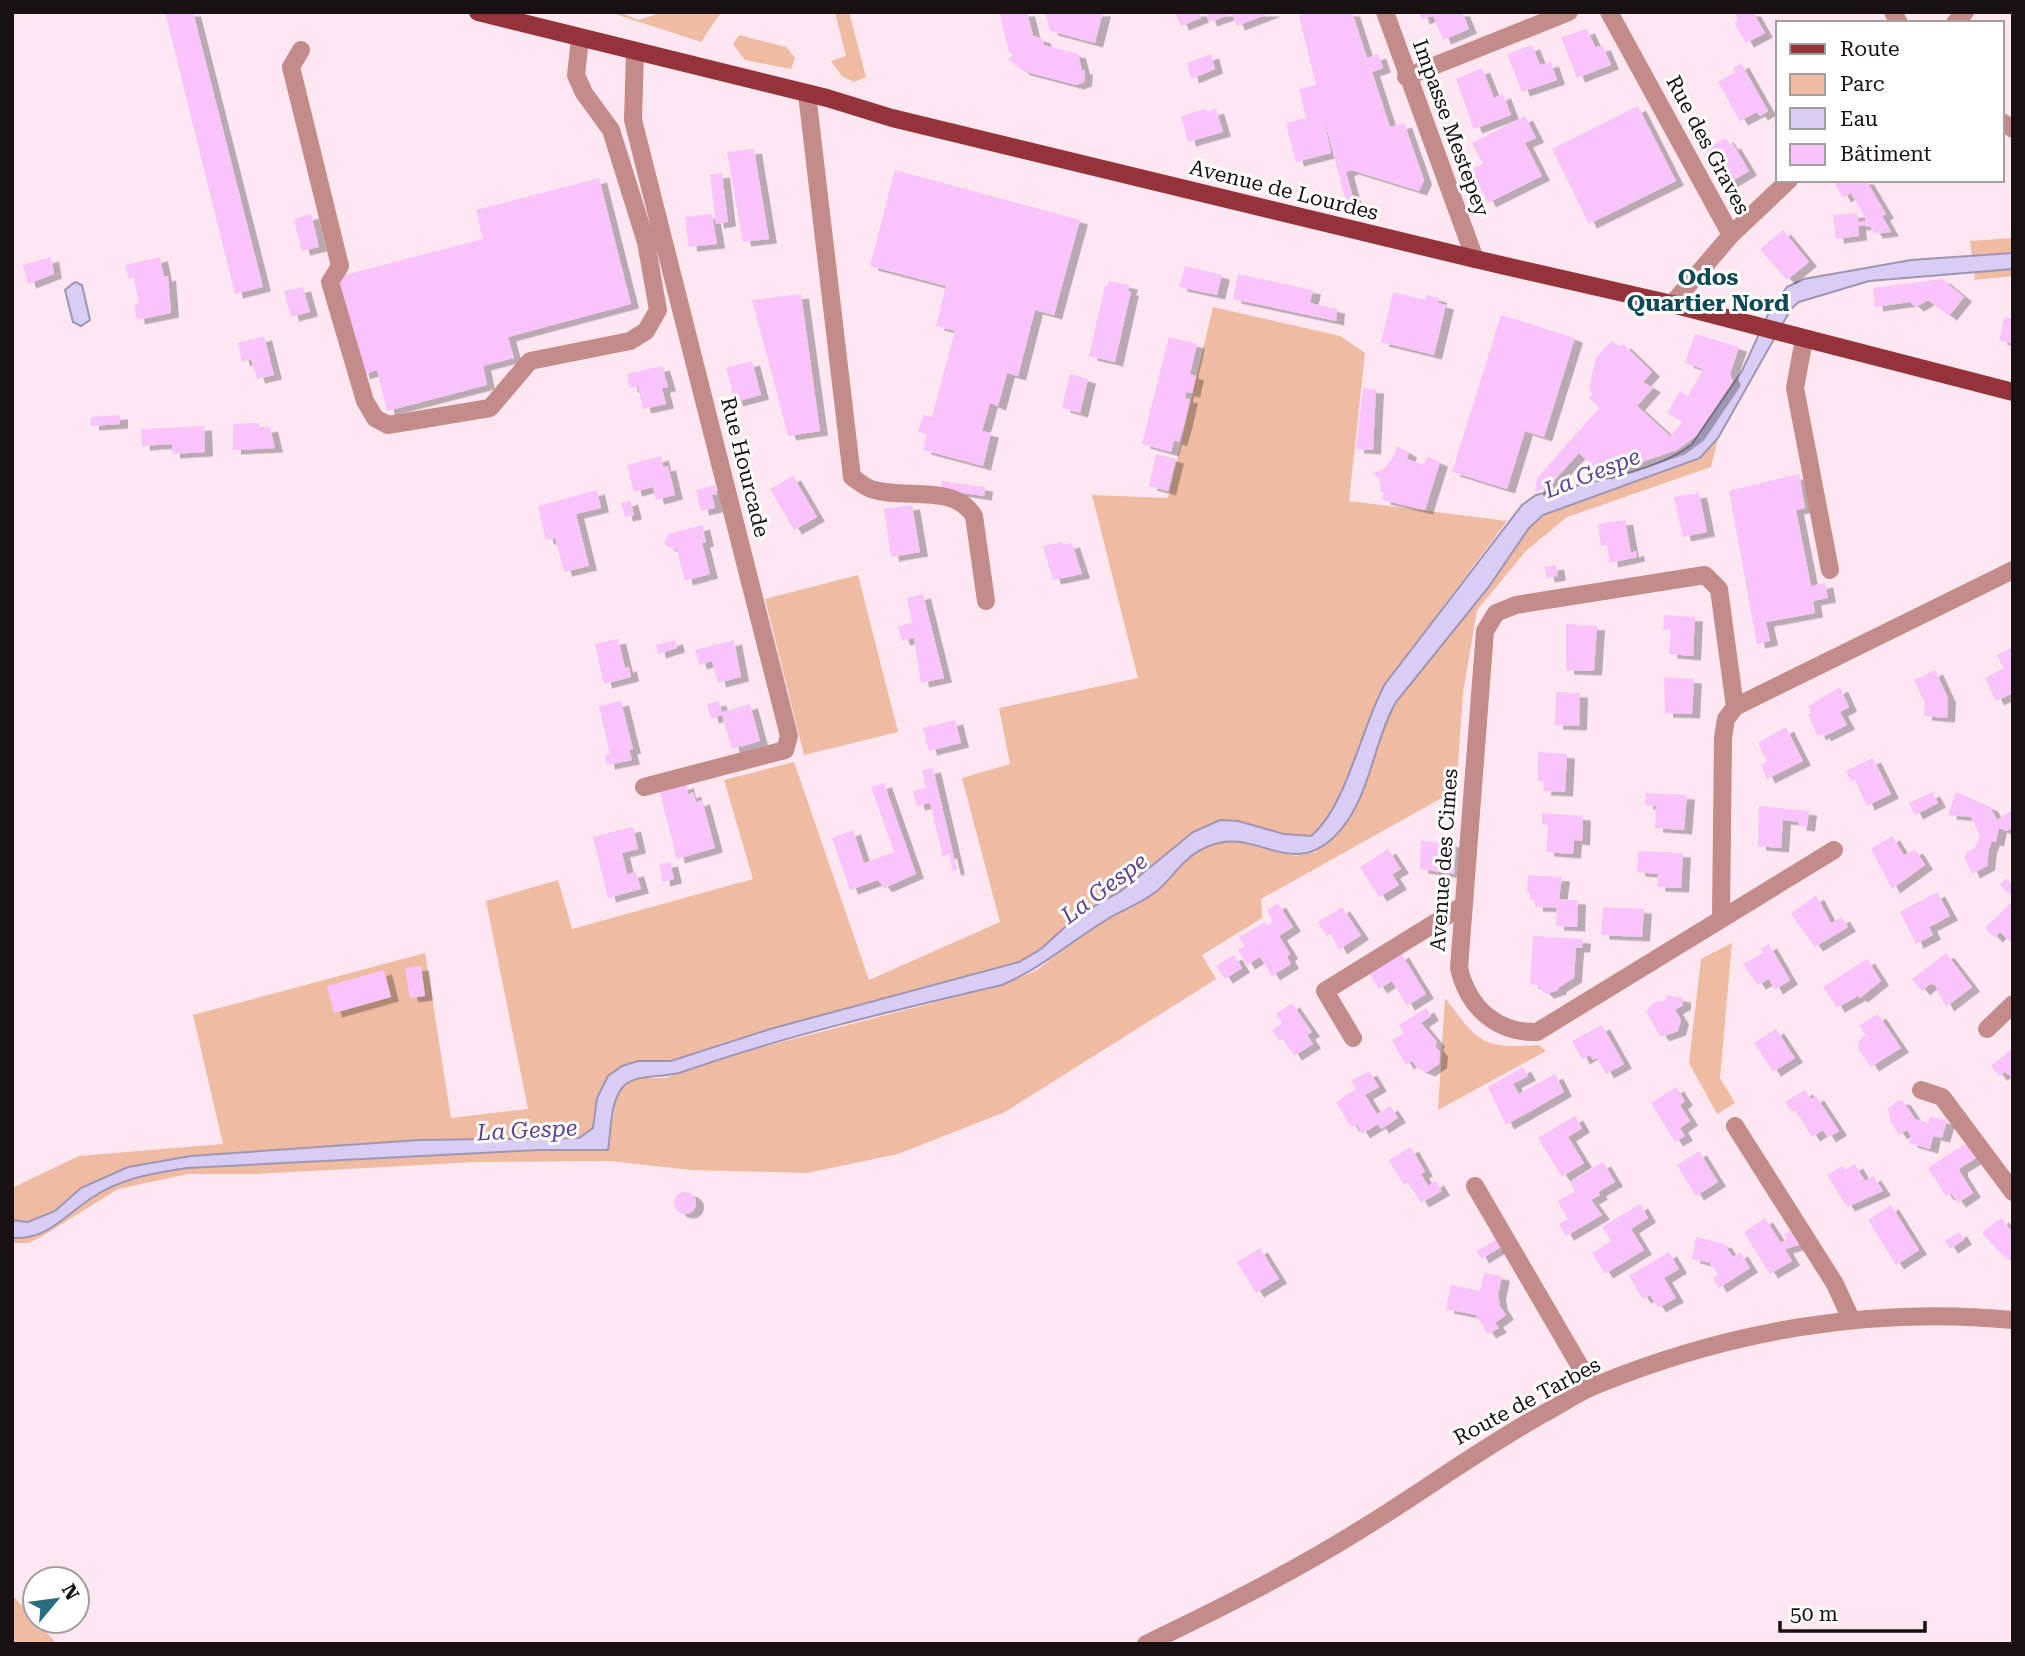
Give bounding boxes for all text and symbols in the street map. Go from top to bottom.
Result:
legend [1776,21,2004,182]
street label: Impasse Mestepey [1408,36,1494,220]
text: Route [1840,37,1899,61]
street label: Rue des Graves [1661,72,1755,218]
text: Parc [1840,72,1885,96]
text: Eau [1840,107,1878,131]
text: Bâtiment [1840,142,1932,166]
street label: Avenue de Lourdes [1187,155,1381,225]
district label: Odos Quartier Nord [1627,264,1789,317]
street label: Rue Hourcade [716,394,774,540]
water label: La Gespe [1539,443,1644,504]
street label: Avenue des Cimes [1426,768,1462,952]
water label: La Gespe [1055,847,1153,930]
water label: La Gespe [475,1114,578,1147]
street label: Route de Tarbes [1449,1352,1605,1450]
north arrow [21,1565,91,1635]
text: N [57,1580,84,1604]
scale bar [1780,1590,1925,1634]
text: 50 m [1790,1602,1838,1626]

